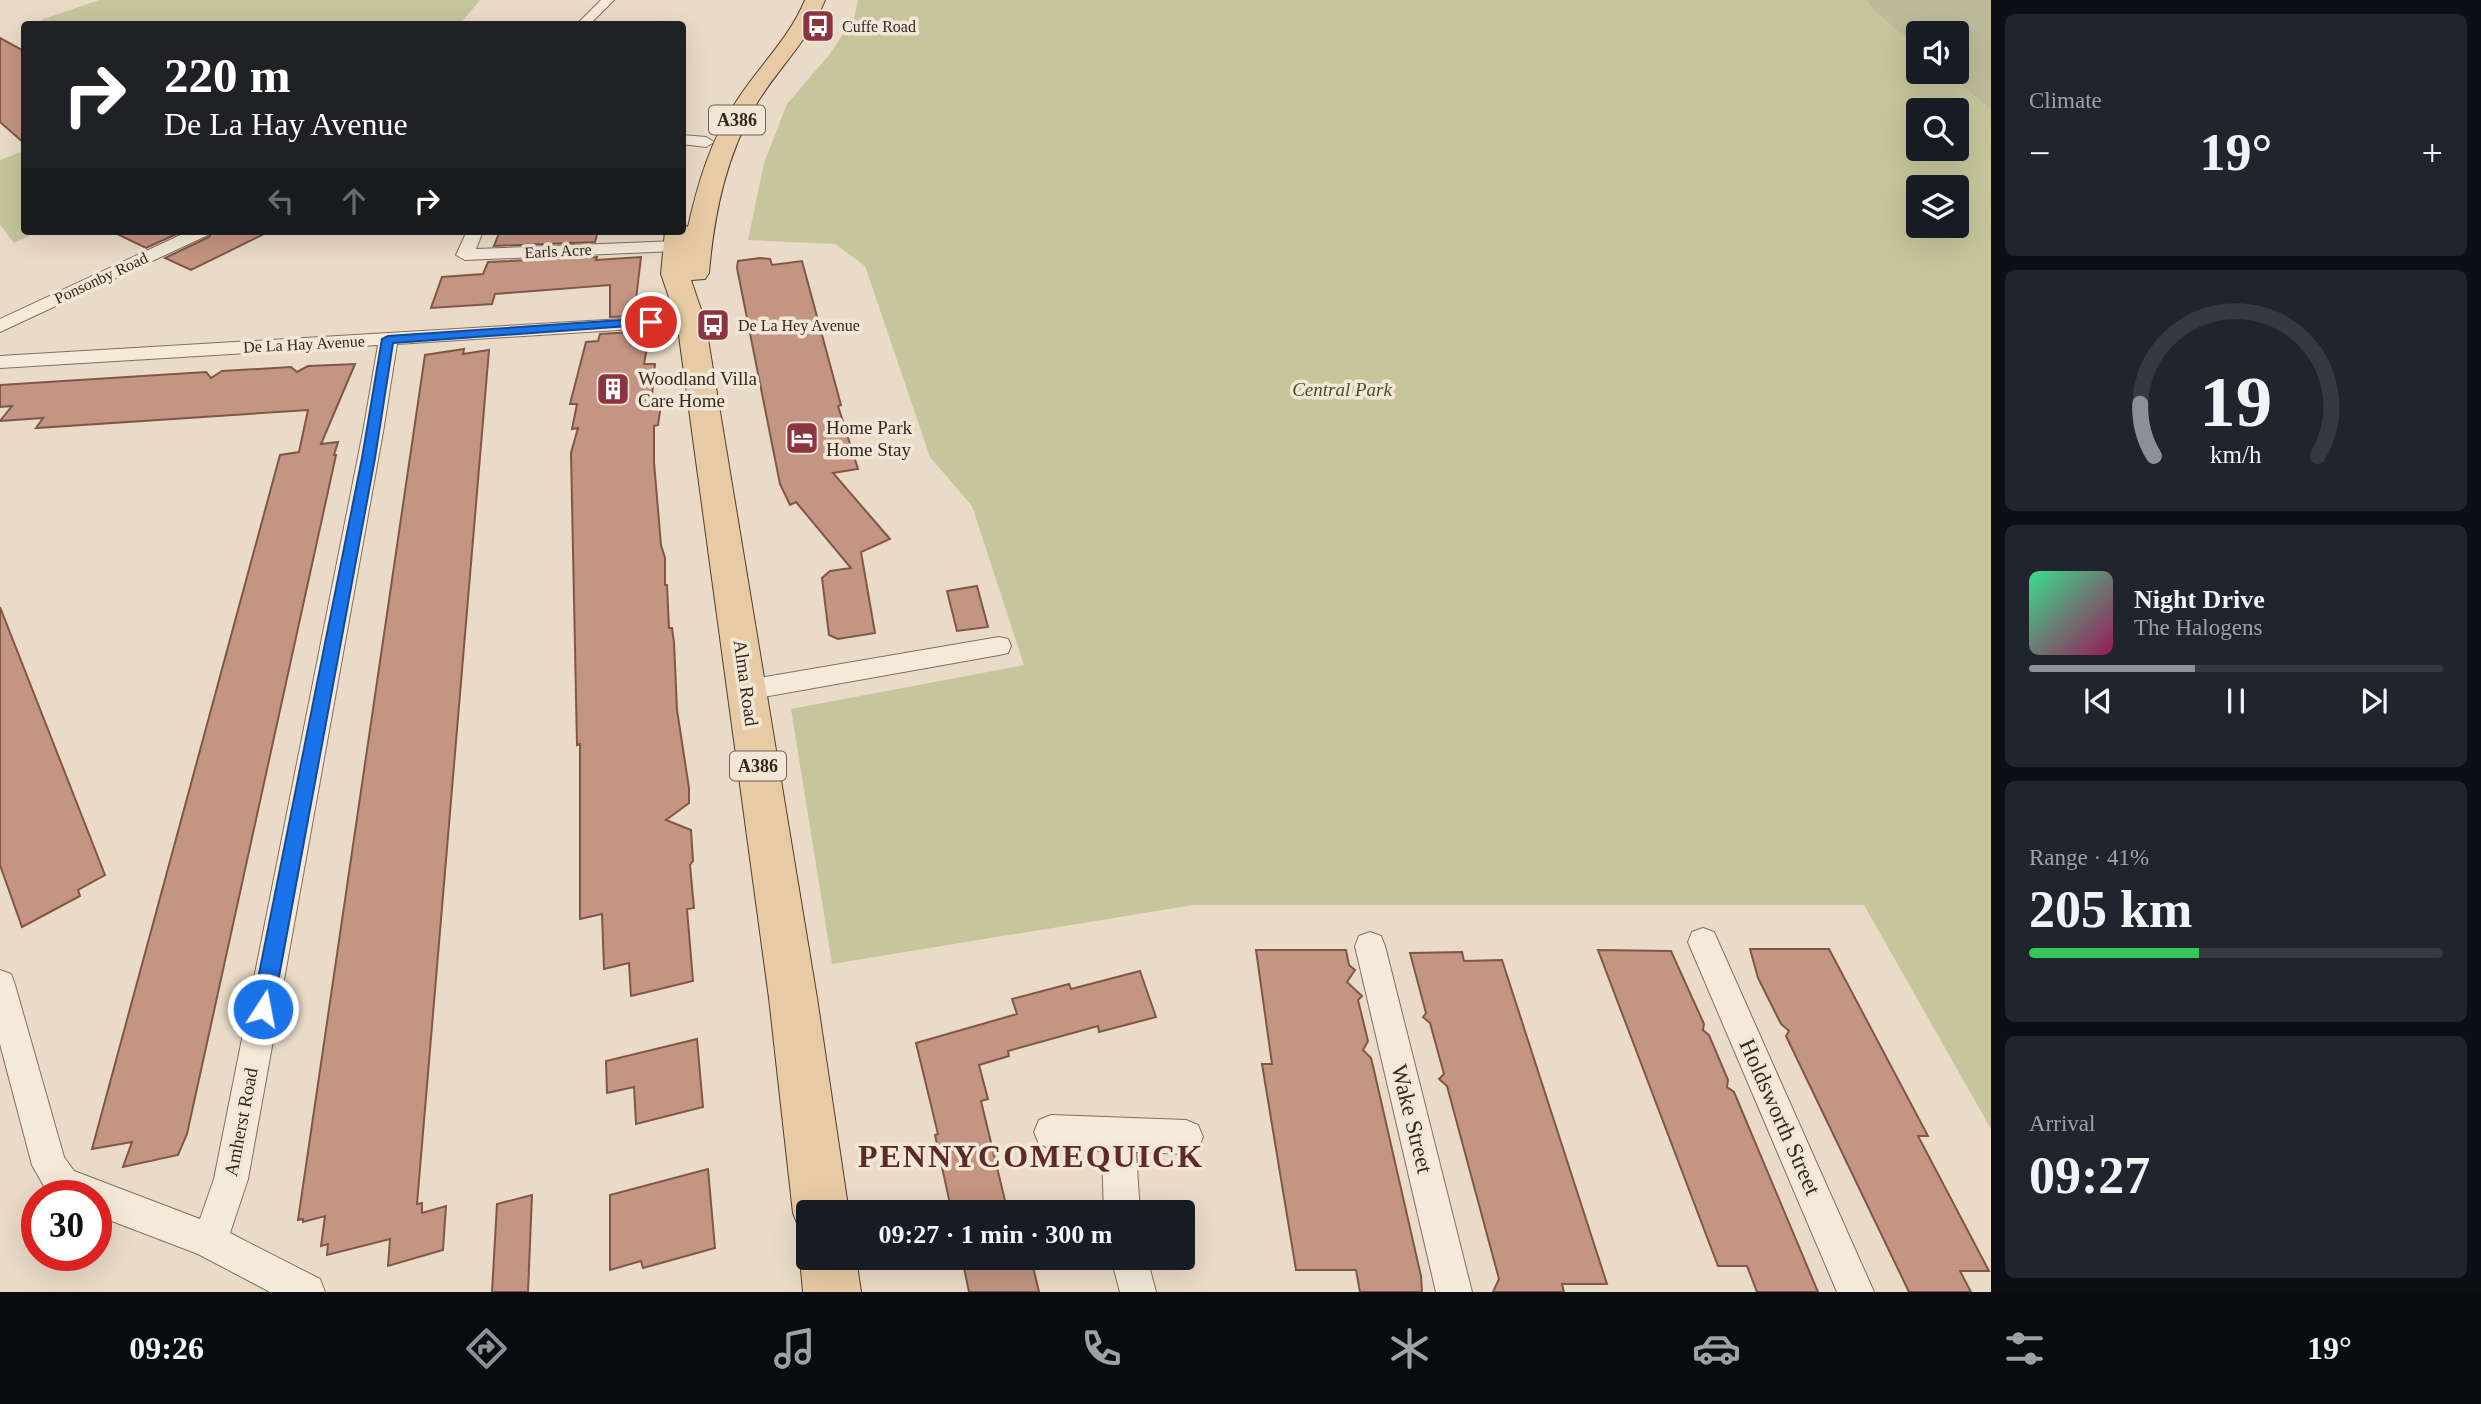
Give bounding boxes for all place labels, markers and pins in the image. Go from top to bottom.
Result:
bus stop icon: Cuffe Road [799,7,837,45]
place label: Cuffe Road [842,18,916,35]
pin [621,292,681,352]
bus stop icon: De La Hey Avenue [694,306,732,344]
place label: De La Hey Avenue [738,317,860,335]
place label: Woodland Villa Care Home [638,368,757,411]
building icon: Woodland Villa Care Home [594,370,632,408]
place label: Home Park Home Stay [826,417,913,460]
hotel icon: Home Park Home Stay [783,419,821,457]

